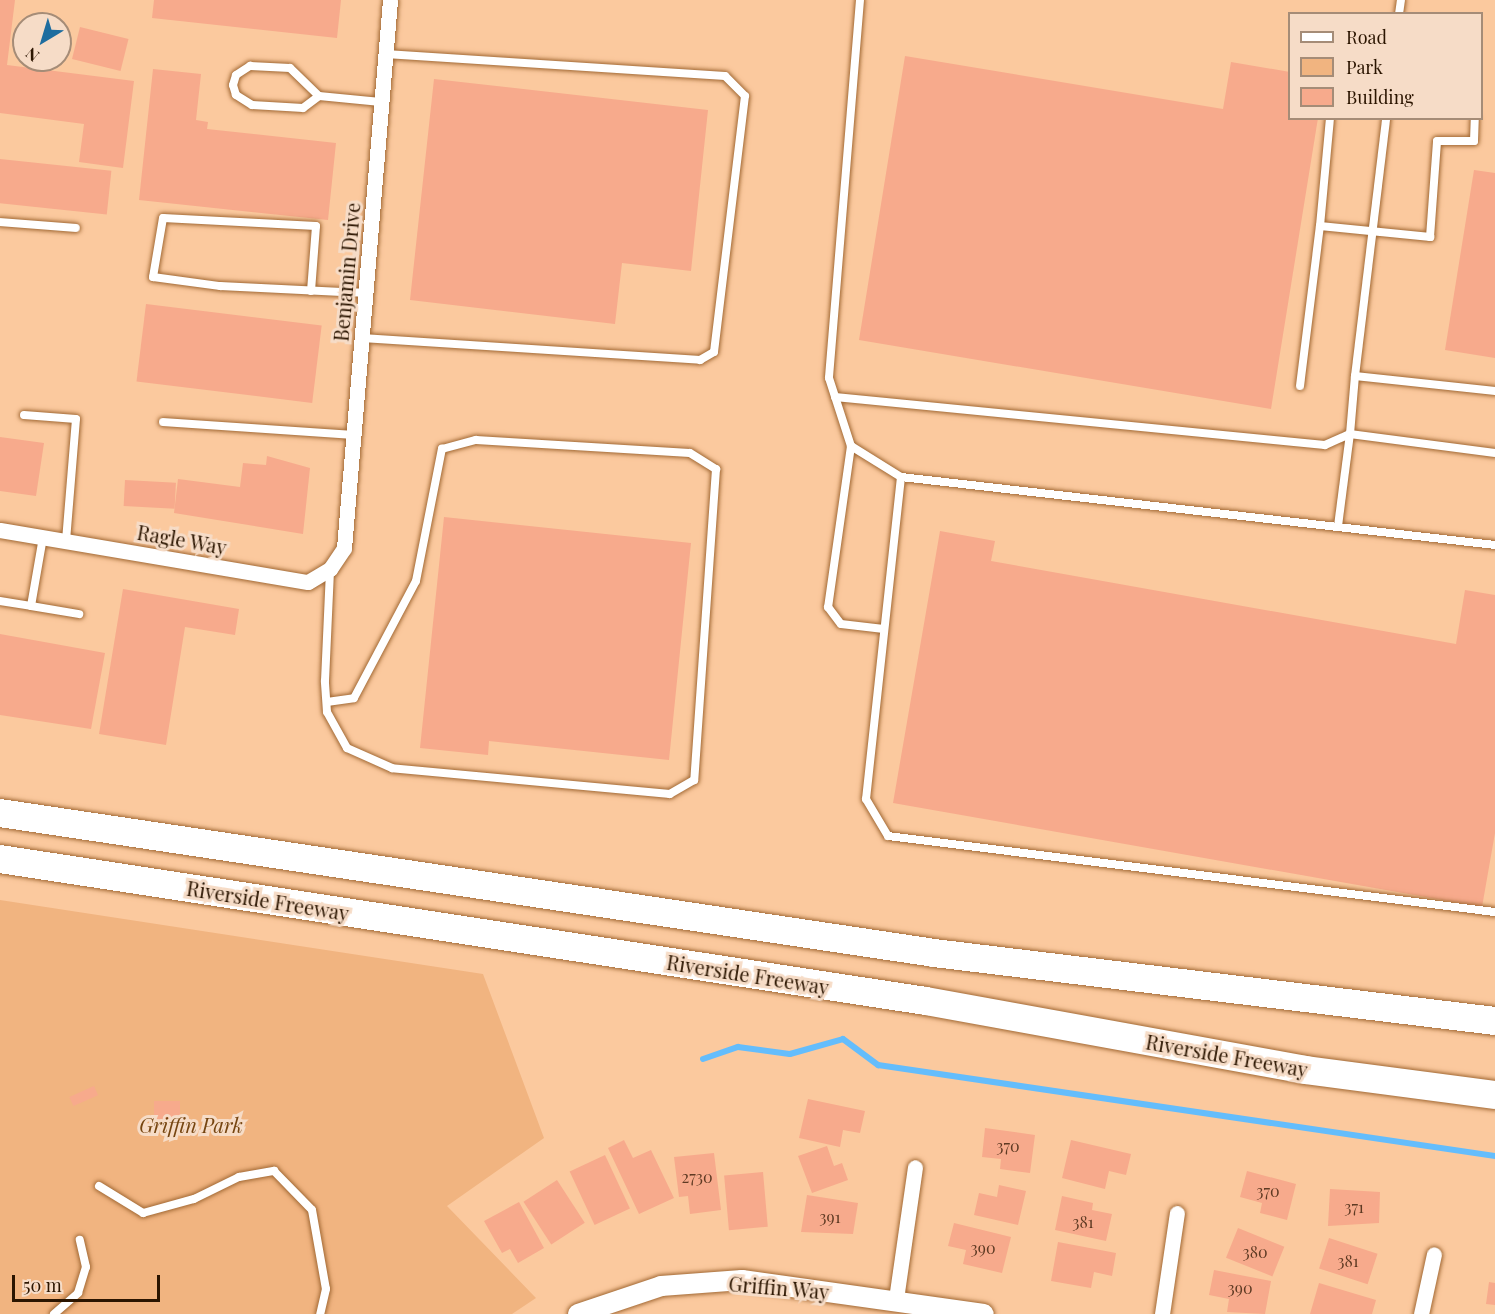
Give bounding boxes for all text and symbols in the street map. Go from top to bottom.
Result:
north arrow [12,12,72,72]
legend [1288,12,1483,120]
text: Road [1346,25,1387,49]
text: N [21,43,43,67]
text: Park [1346,55,1383,79]
text: Building [1346,85,1414,109]
street label: Benjamin Drive [328,202,364,342]
street label: Ragle Way [135,519,229,559]
street label: Riverside Freeway [185,875,351,925]
street label: Riverside Freeway [665,949,831,999]
street label: Riverside Freeway [1144,1029,1310,1081]
park label: Griffin Park [139,1112,243,1136]
house number: 370 [996,1136,1020,1156]
house number: 2730 [682,1167,712,1187]
house number: 370 [1256,1181,1280,1201]
house number: 371 [1344,1197,1364,1217]
house number: 391 [819,1207,841,1227]
house number: 381 [1072,1212,1094,1232]
house number: 390 [971,1238,995,1258]
house number: 380 [1242,1242,1268,1262]
house number: 381 [1337,1251,1359,1271]
scale bar [15,1263,164,1301]
street label: Griffin Way [727,1271,831,1303]
text: 50 m [23,1273,62,1297]
house number: 390 [1228,1278,1252,1298]

